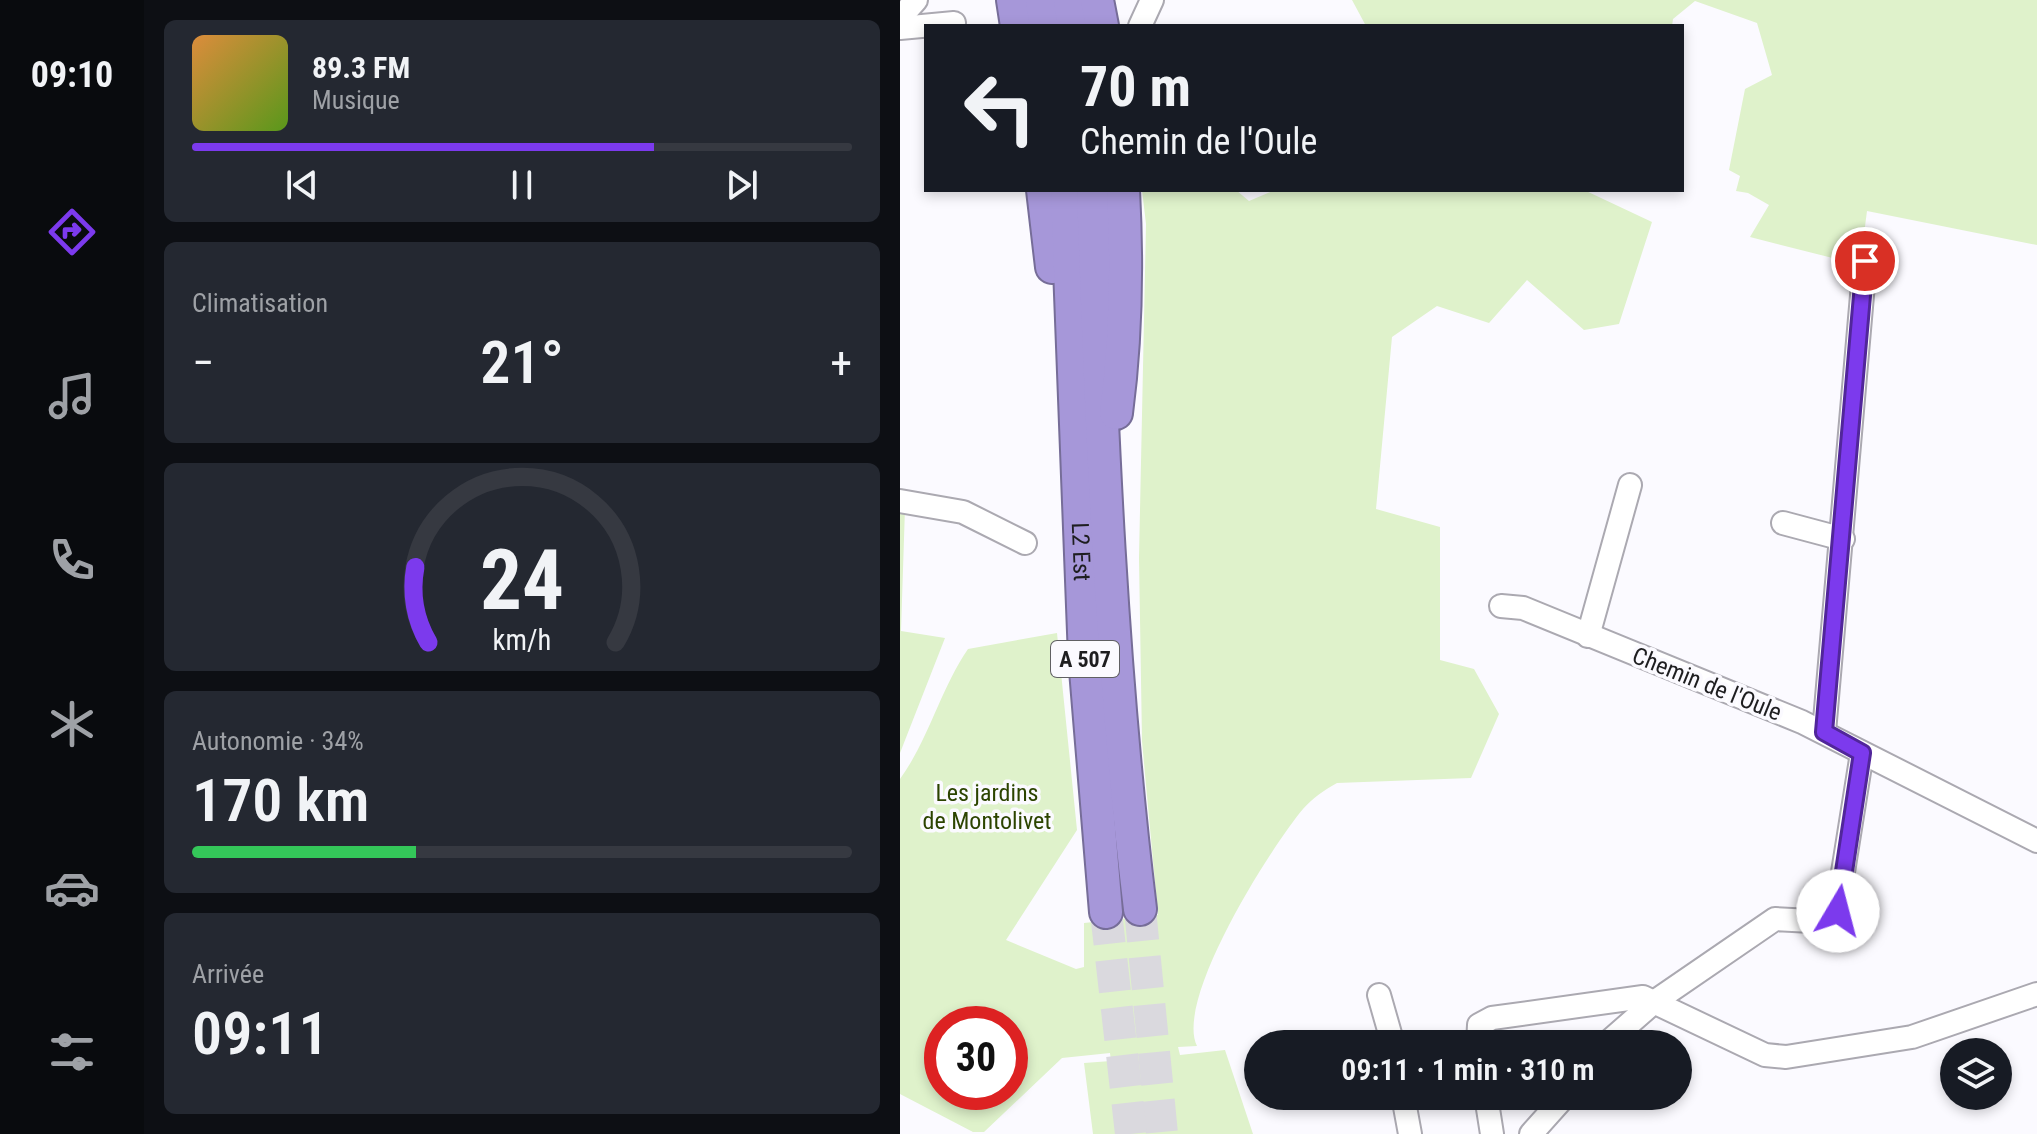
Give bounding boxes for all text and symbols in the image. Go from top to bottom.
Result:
text: 89.3 FM [312,50,410,85]
text: 09:10 [31,54,113,96]
text: 70 m [1080,54,1191,120]
icon: left [948,56,1052,160]
text: Musique [312,85,400,115]
text: Chemin de l'Oule [1080,121,1317,163]
icon: previous [280,163,324,207]
icon: pause [500,163,544,207]
icon: next [720,163,764,207]
icon: directions [44,204,100,260]
pin [1831,227,1899,295]
icon: arrive [1843,239,1887,283]
text: Climatisation [192,288,328,318]
text: 21° [480,327,564,398]
text: − [192,337,214,389]
text: + [830,337,852,389]
icon: music [44,368,100,424]
street label: L2 Est [1066,522,1096,582]
icon: phone [44,532,100,588]
text: 24 [480,532,564,629]
text: km/h [493,623,551,657]
road number: A 507 [1051,641,1119,677]
street label: Chemin de l'Oule [1628,641,1786,727]
icon: climate [44,696,100,752]
text: Autonomie · 34% [192,726,364,756]
text: 170 km [192,765,369,836]
park label: Les jardins de Montolivet [923,779,1051,835]
icon: car [44,860,100,916]
position arrow [1796,869,1880,953]
text: Arrivée [192,959,264,989]
text: 09:11 [192,998,329,1069]
speed limit sign: 30 [924,1006,1028,1110]
icon: filters [44,1024,100,1080]
map controls [1940,1038,2012,1110]
button: layers [1940,1038,2012,1110]
text: 09:11 · 1 min · 310 m [1341,1052,1595,1087]

